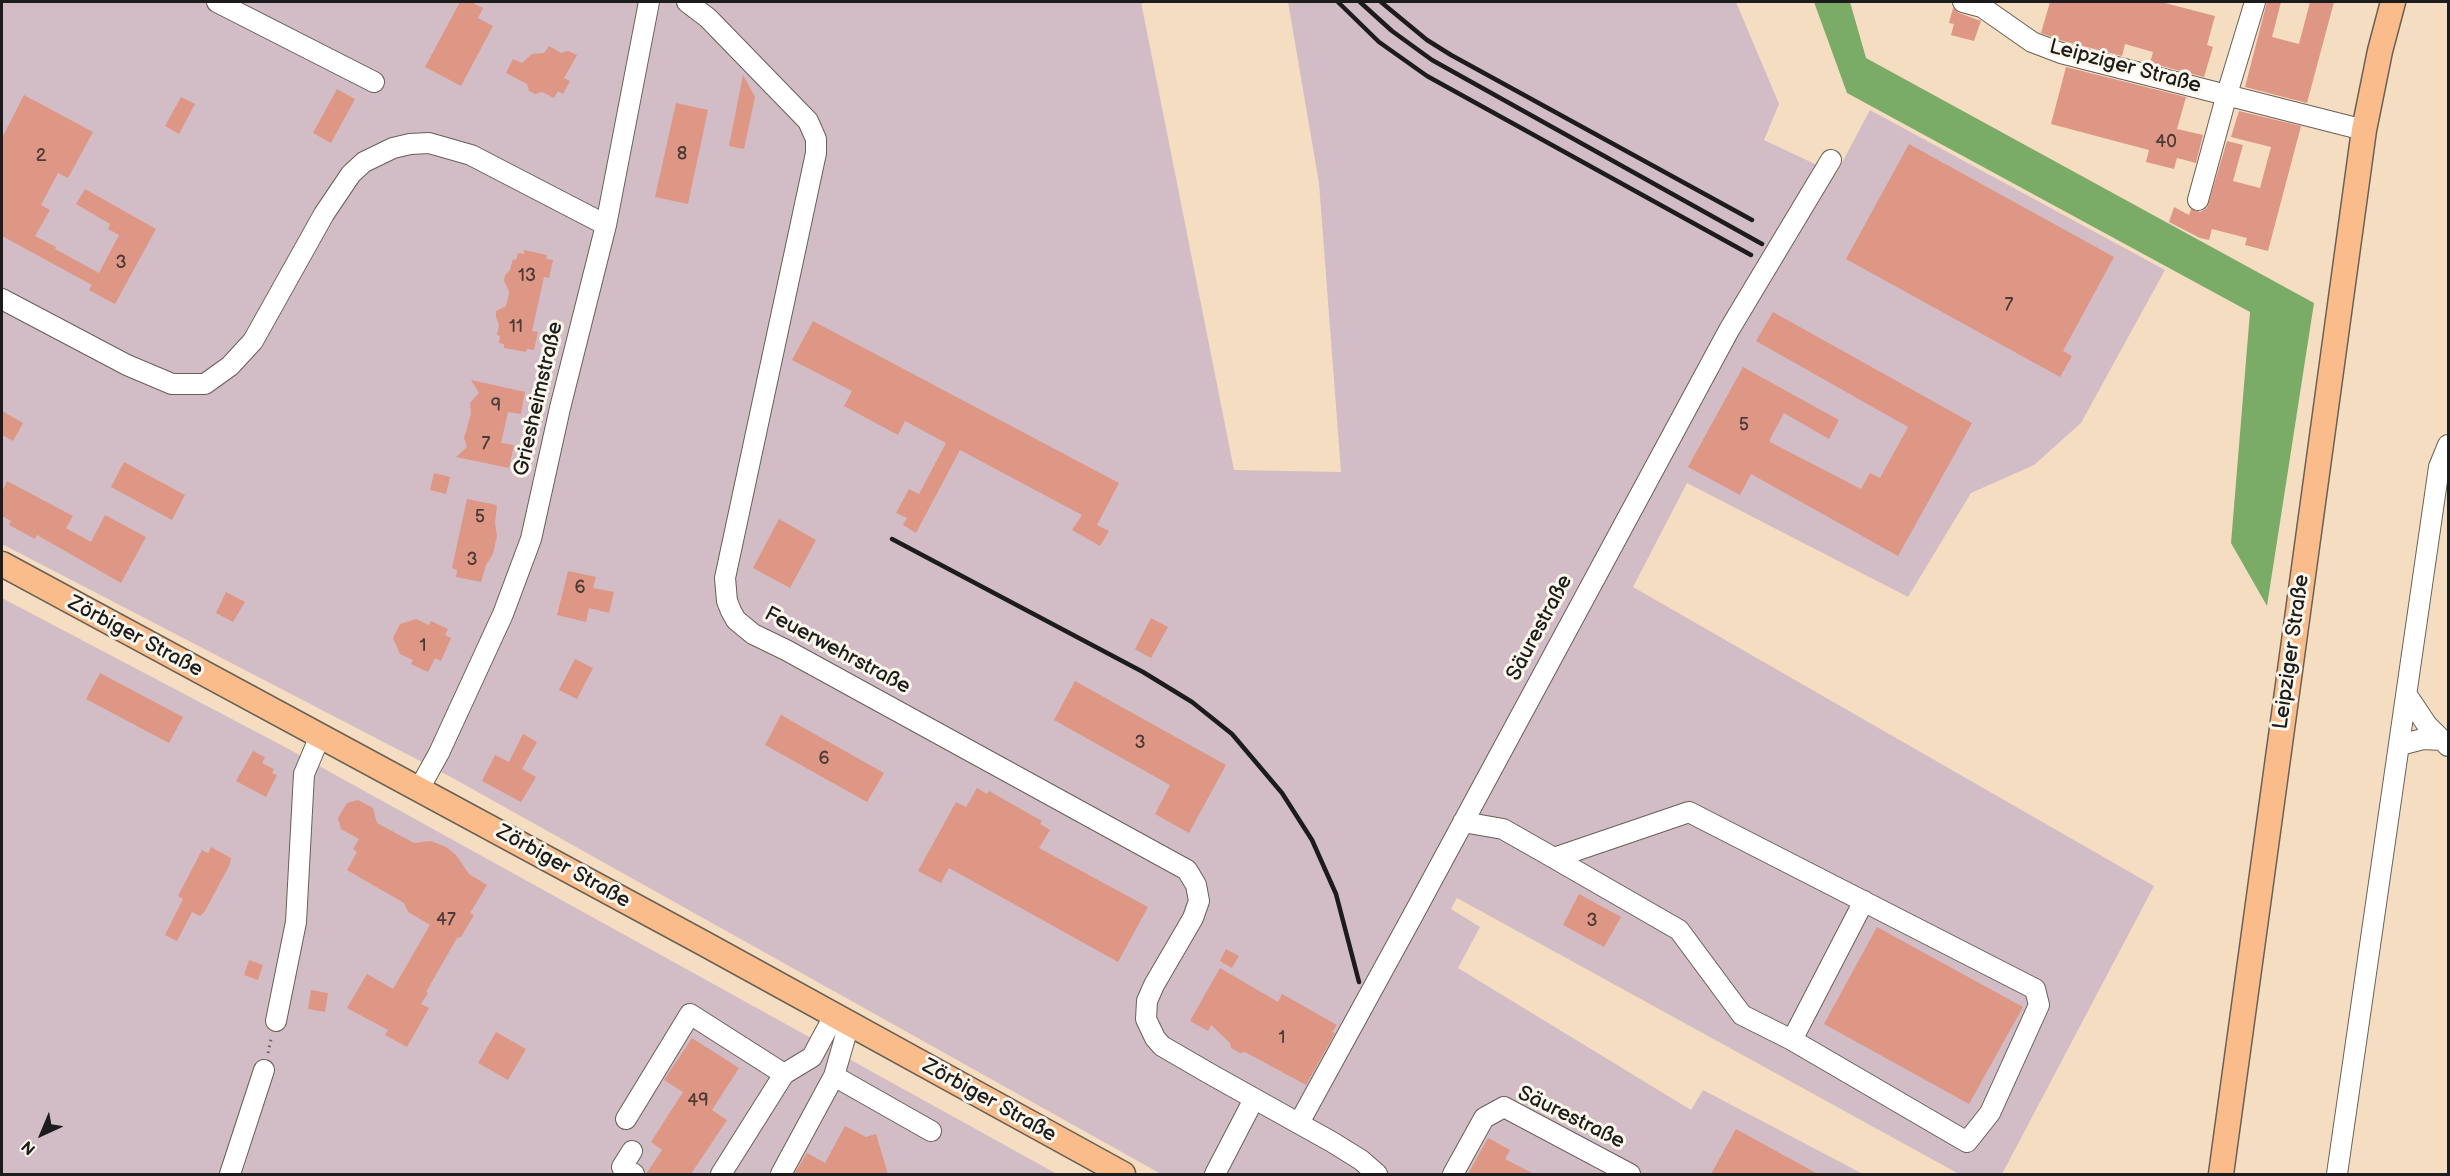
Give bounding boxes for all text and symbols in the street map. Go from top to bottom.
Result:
street label: Leipziger Straße [2046,35,2204,99]
house number: 40 [2155,131,2177,153]
house number: 8 [677,143,687,165]
house number: 2 [36,145,46,167]
house number: 3 [115,252,127,274]
house number: 13 [518,265,536,287]
house number: 7 [2005,294,2013,316]
house number: 11 [509,316,523,338]
street label: Griesheimstraße [509,319,569,479]
house number: 9 [491,395,501,417]
house number: 5 [1739,414,1749,436]
house number: 7 [482,433,490,455]
house number: 5 [475,506,485,528]
house number: 3 [466,549,478,571]
street label: Säurestraße [1502,571,1578,685]
street label: Leipziger Straße [2269,573,2315,731]
house number: 6 [575,577,585,599]
street label: Zörbiger Straße [63,591,207,683]
street label: Feuerwehrstraße [760,602,914,700]
house number: 1 [420,635,426,657]
house number: 3 [1134,732,1146,754]
house number: 6 [819,748,829,770]
street label: Zörbiger Straße [492,820,634,914]
house number: 47 [436,909,456,931]
house number: 3 [1586,910,1598,932]
house number: 1 [1279,1027,1285,1049]
street label: Zörbiger Straße [918,1054,1060,1148]
street label: Säurestraße [1513,1081,1629,1155]
house number: 49 [687,1090,709,1112]
north arrow [12,1104,72,1164]
text: N [18,1136,40,1158]

